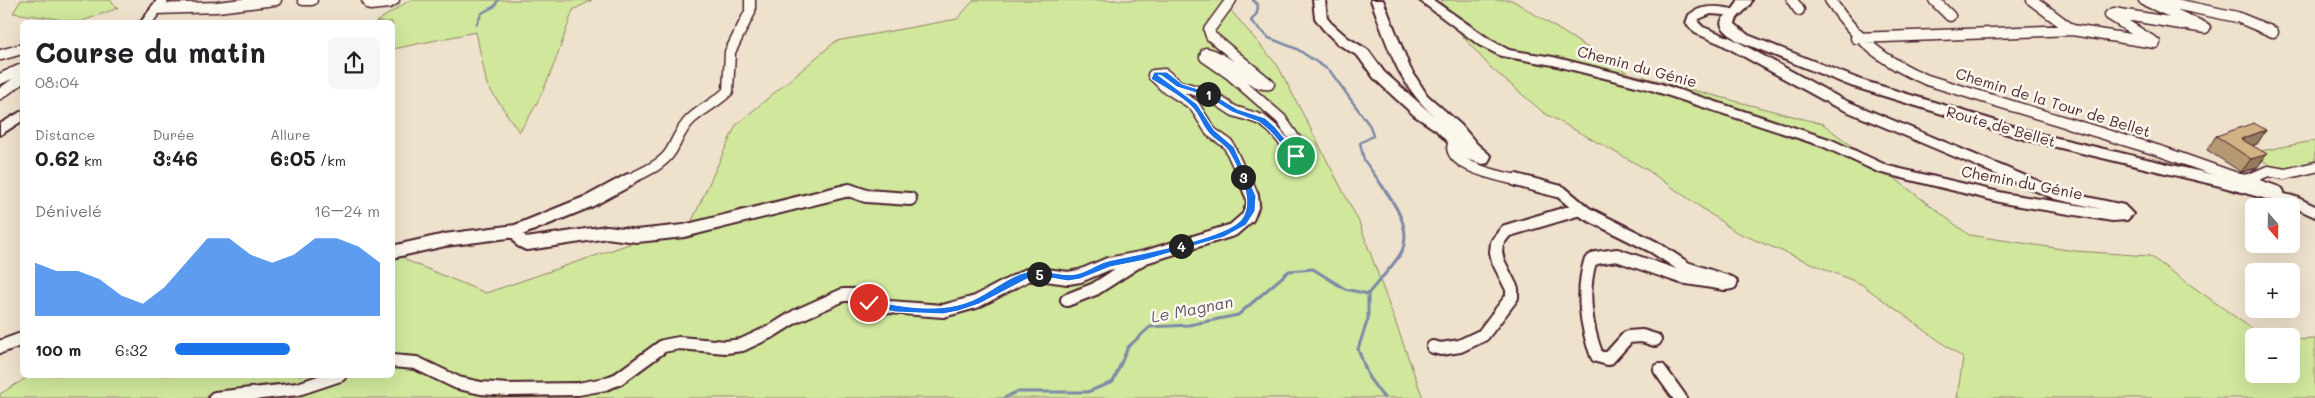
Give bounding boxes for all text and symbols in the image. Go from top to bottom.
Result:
text: Course du matin [35,34,266,70]
button: share [328,37,380,89]
street label: Chemin du Génie [1575,40,1699,92]
street label: Chemin de la Tour de Bellet [1953,63,2153,141]
text: 08:04 [35,71,79,92]
pin: 1 [1196,82,1220,106]
text: 1 [1205,85,1212,104]
street label: Route de Bellet [1944,101,2058,151]
text: Distance [35,125,95,144]
text: Durée [153,125,194,144]
text: Allure [270,125,310,144]
pin [1275,135,1317,177]
icon: arrive [1282,142,1310,170]
text: 0.62 [35,144,79,171]
text: 3:46 [153,144,198,171]
text: 6:05 [270,144,315,171]
text: km [79,151,103,170]
text: /km [315,151,346,170]
street label: Chemin du Génie [1960,160,2085,204]
pin: 3 [1230,164,1256,190]
text: 3 [1239,168,1248,187]
north arrow [2245,198,2300,252]
map controls [2245,198,2300,383]
text: Dénivelé [35,200,102,221]
text: 16–24 m [314,200,380,221]
pin: 4 [1168,234,1194,258]
text: 4 [1177,237,1186,256]
pin: 5 [1026,262,1052,286]
button: + [2245,263,2300,318]
text: 5 [1035,265,1044,284]
pin [848,282,890,324]
icon: check [855,289,883,317]
water label: Le Magnan [1149,290,1235,327]
button: − [2245,328,2300,383]
text: 100 m [35,339,81,360]
text: 6:32 [115,339,148,360]

